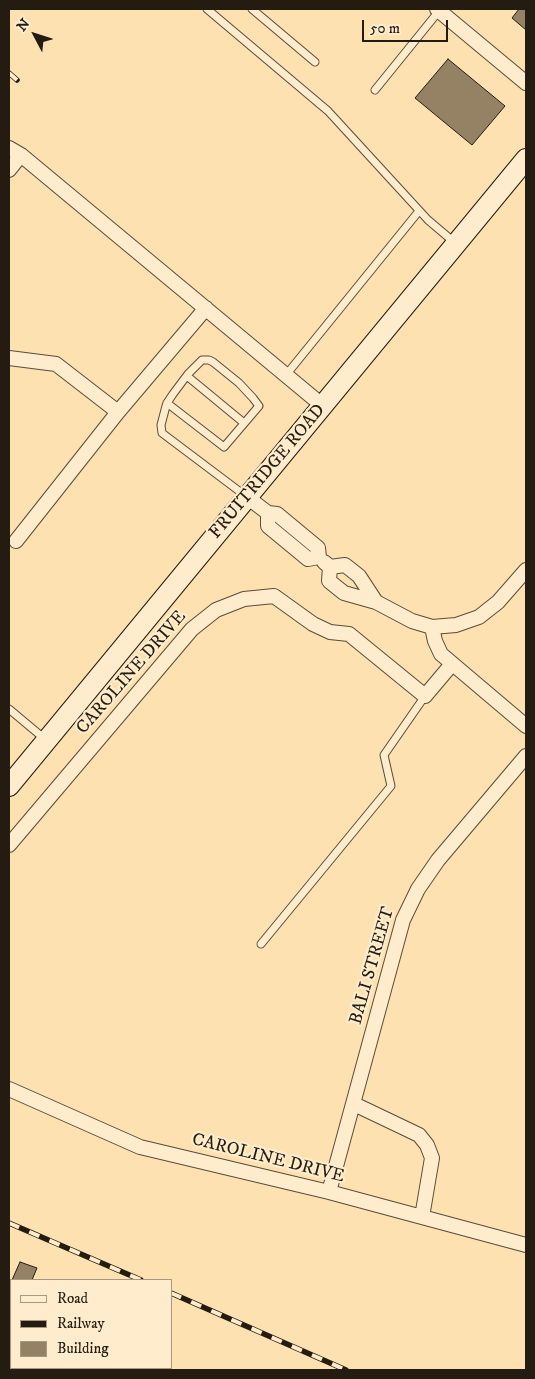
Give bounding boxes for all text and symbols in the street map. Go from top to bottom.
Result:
north arrow [10,10,60,60]
scale bar [365,10,451,42]
text: N [13,15,34,36]
text: 50 m [370,19,400,38]
street label: FRUITRIDGE ROAD [205,400,331,544]
street label: CAROLINE DRIVE [73,607,191,739]
street label: BALI STREET [346,905,400,1027]
street label: CAROLINE DRIVE [190,1130,346,1188]
legend [10,1279,172,1369]
text: Road [57,1289,88,1308]
text: Railway [57,1314,105,1333]
text: Building [57,1339,109,1358]

